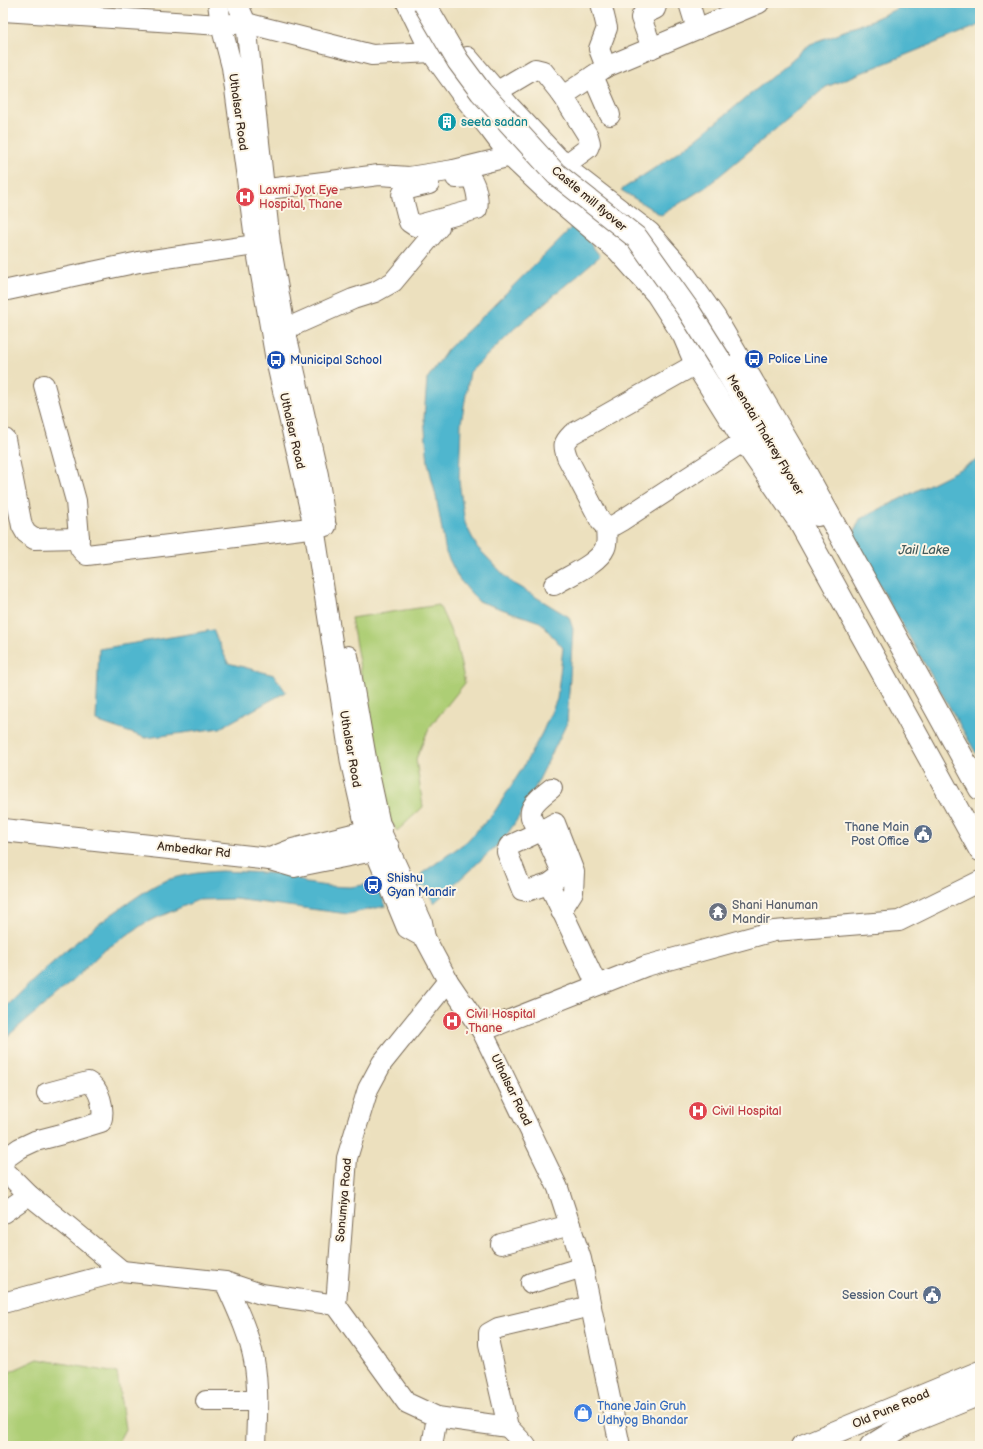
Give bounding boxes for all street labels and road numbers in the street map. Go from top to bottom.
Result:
street label: Uthalsar Road [225,72,251,152]
street label: Castle mill flyover [548,163,630,235]
street label: Meenatai Thakrey Flyover [723,372,807,499]
street label: Uthalsar Road [276,391,308,471]
street label: Uthalsar Road [336,709,364,789]
street label: Ambedkar Rd [157,839,231,861]
street label: Uthalsar Road [487,1052,535,1128]
street label: Sonumiya Road [333,1157,355,1243]
street label: Old Pune Road [850,1386,932,1432]

